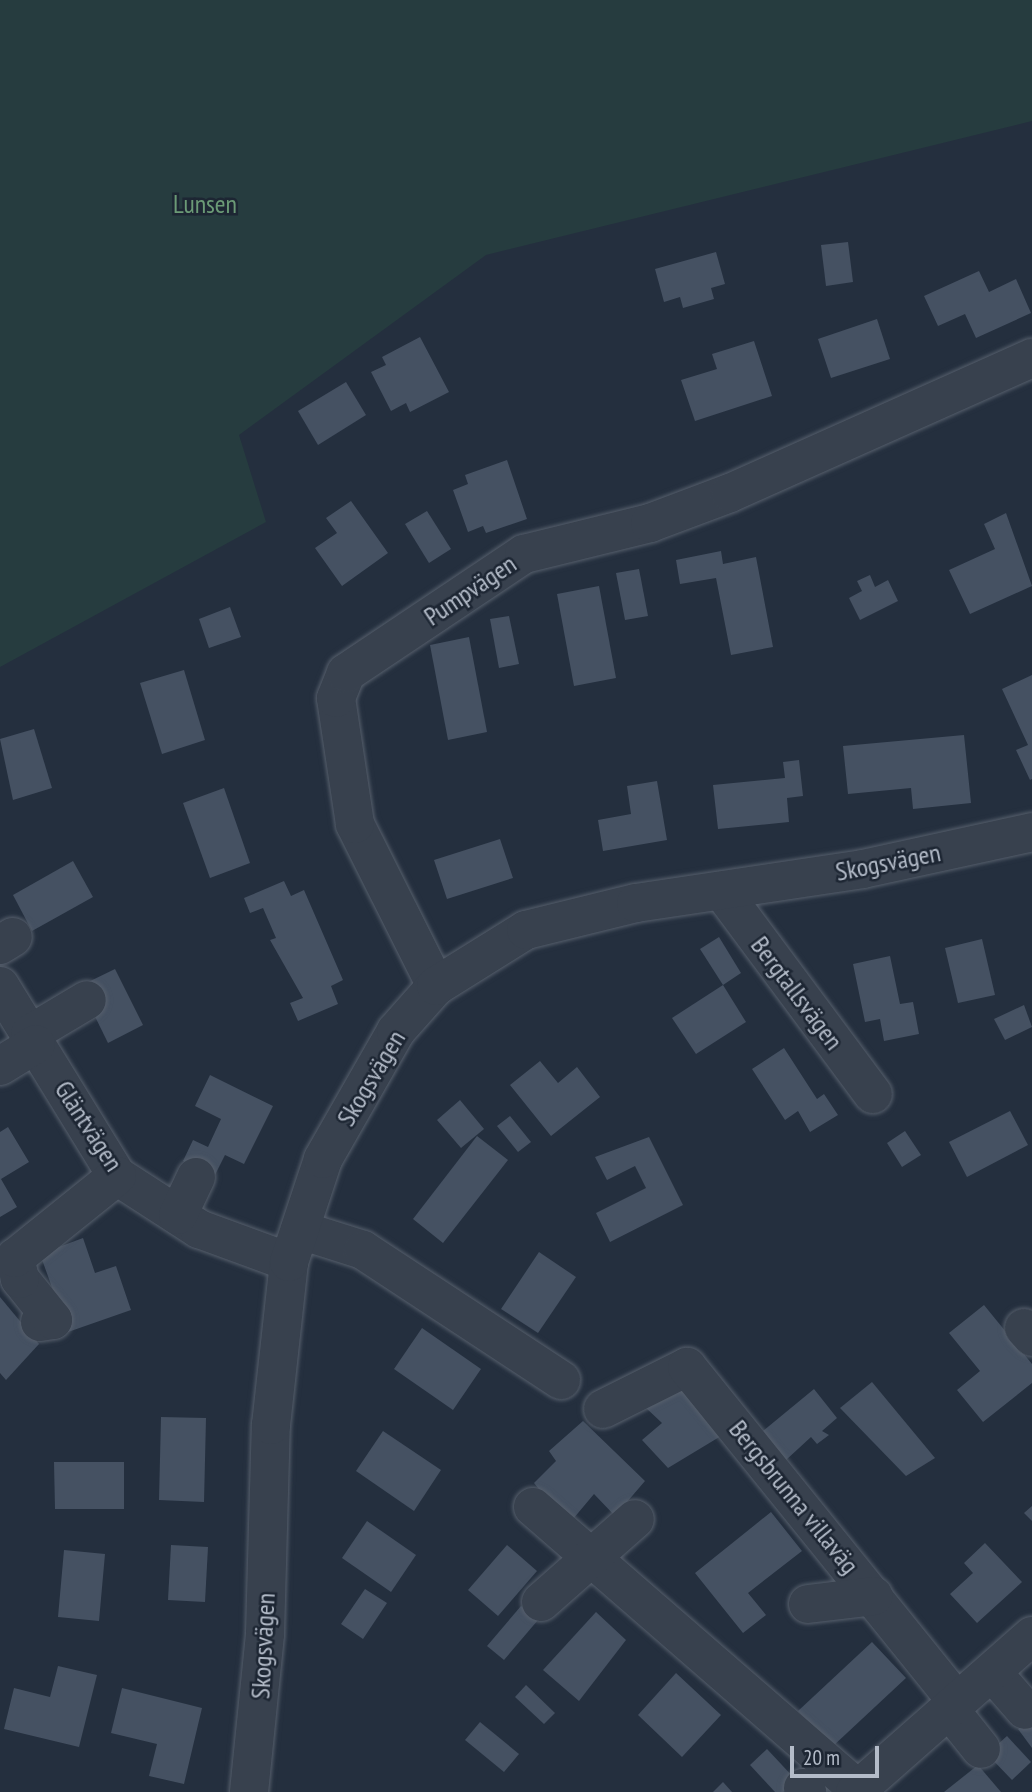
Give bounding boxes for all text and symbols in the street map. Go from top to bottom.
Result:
park label: Lunsen [173,188,237,220]
street label: Pumpvägen [418,548,522,632]
street label: Skogsvägen [833,837,943,887]
street label: Bergtallsvägen [744,930,850,1056]
street label: Skogsvägen [330,1025,412,1131]
street label: Gläntvägen [48,1075,130,1177]
street label: Bergsbrunna villaväg [723,1414,865,1580]
street label: Skogsvägen [245,1592,281,1700]
scale bar [794,1732,883,1776]
text: 20 m [803,1744,840,1771]

